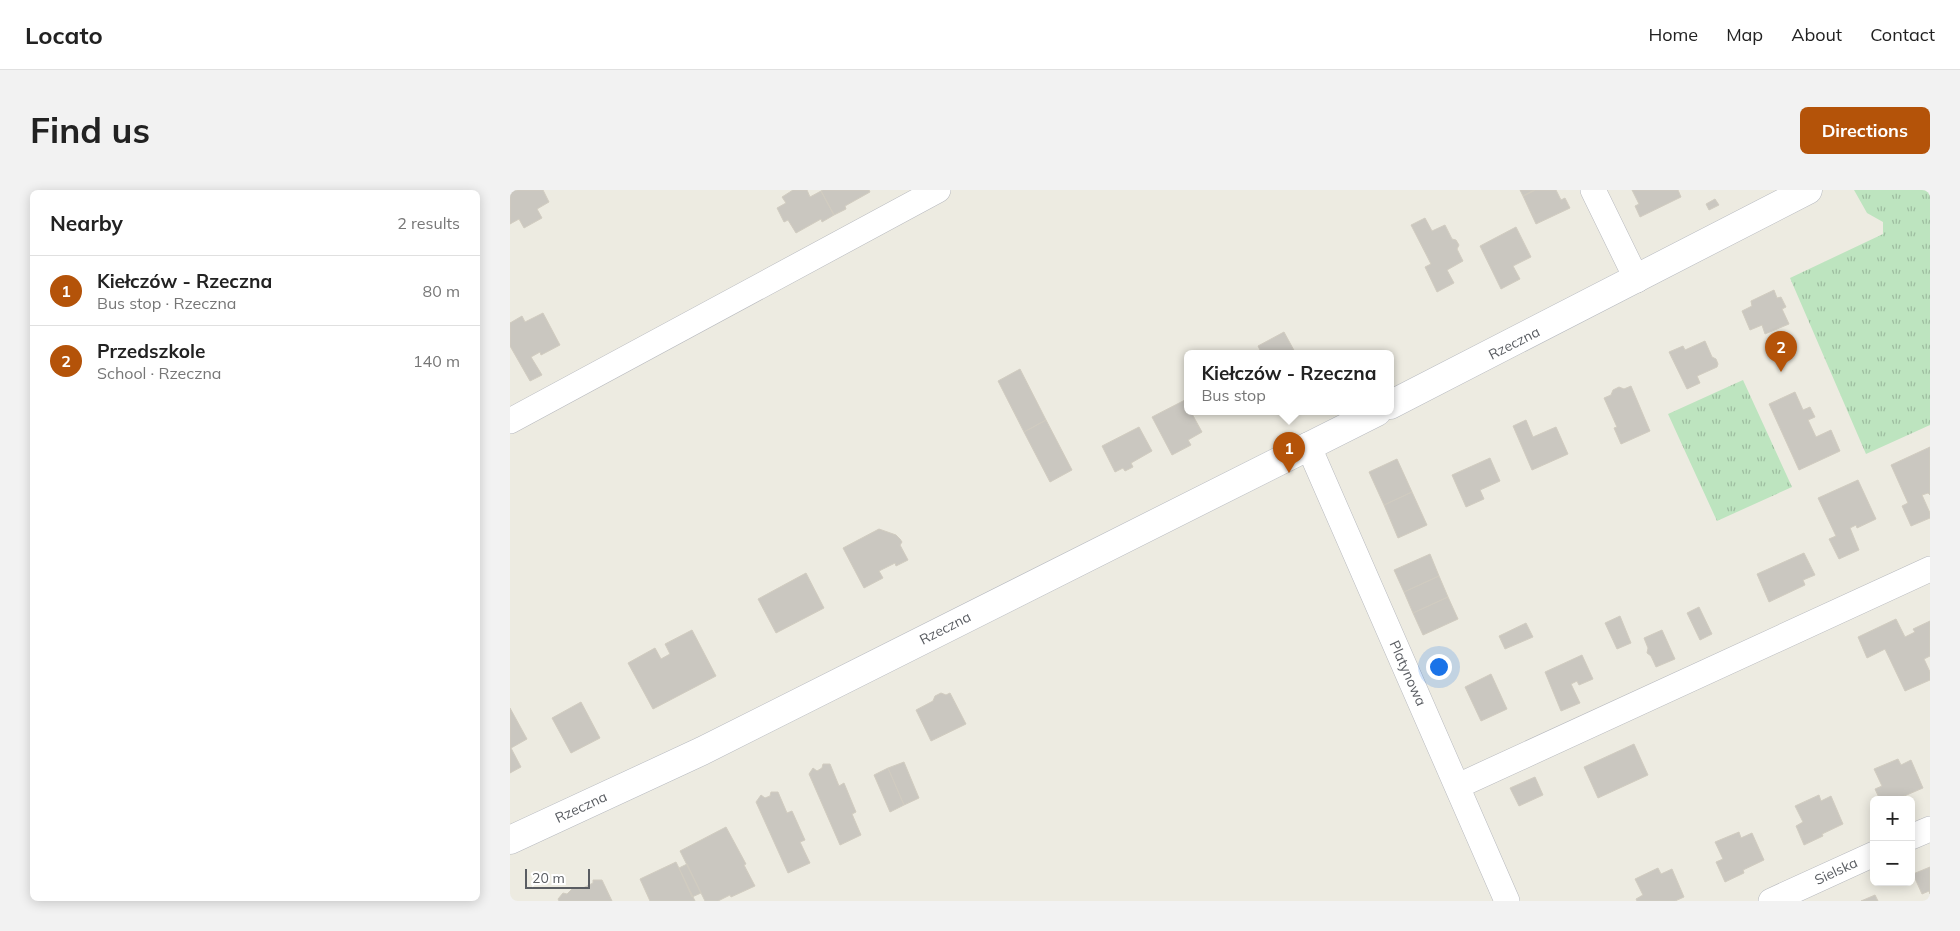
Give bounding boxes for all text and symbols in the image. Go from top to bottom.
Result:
text: Locato [25,20,103,50]
text: Home [1648,23,1698,46]
text: Map [1726,23,1763,46]
text: About [1791,23,1842,46]
text: Contact [1870,23,1935,46]
button: Directions [1800,107,1930,154]
text: Find us [30,108,150,152]
text: Nearby [50,210,123,236]
text: 2 results [397,213,460,233]
text: Kiełczów - Rzeczna [97,269,272,293]
text: 1 [61,281,71,301]
text: 80 m [423,281,460,301]
text: Bus stop · Rzeczna [97,293,236,313]
street label: Rzeczna [1485,322,1543,364]
pin: 2 [1765,331,1797,372]
text: Przedszkole [97,339,205,363]
popup [1184,350,1394,415]
text: 2 [61,351,71,371]
text: 140 m [413,351,460,371]
text: Kiełczów - Rzeczna [1201,361,1377,385]
text: School · Rzeczna [97,363,221,383]
text: Bus stop [1201,385,1266,405]
pin: 1 [1273,432,1305,473]
street label: Rzeczna [916,607,974,649]
street label: Platynowa [1386,637,1430,709]
your location [1426,654,1452,680]
street label: Rzeczna [552,787,610,827]
map controls [1870,796,1915,886]
button: + [1870,796,1915,841]
button: − [1870,841,1915,886]
street label: Sielska [1812,853,1860,889]
scale bar [525,866,590,889]
text: 20 m [532,869,565,887]

